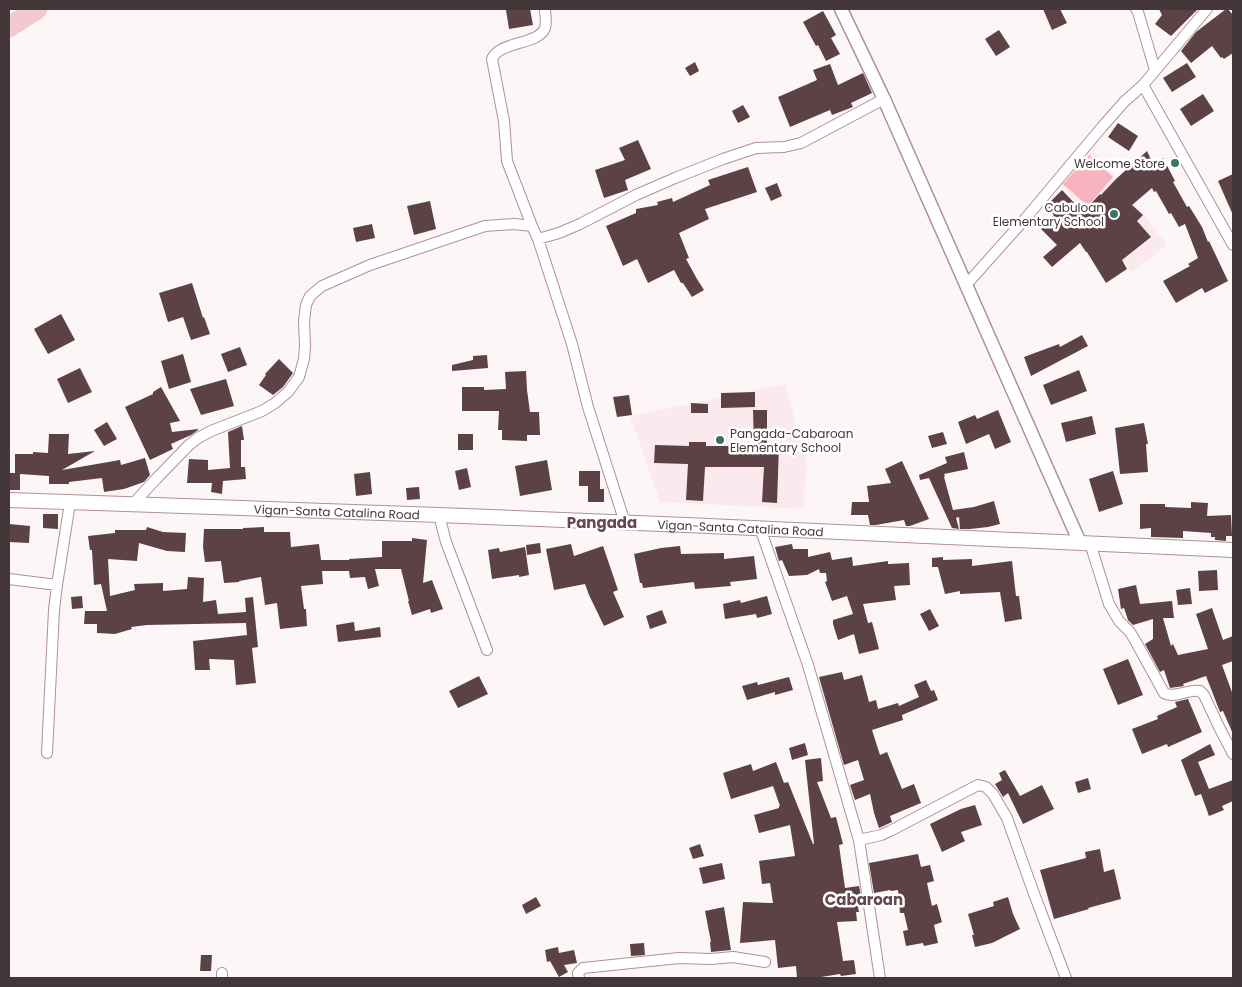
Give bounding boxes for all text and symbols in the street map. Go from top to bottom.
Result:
place label: Welcome Store [1074,155,1165,172]
marker: Welcome Store [1169,157,1181,169]
place label: Cabuloan Elementary School [993,199,1104,230]
marker: Cabuloan Elementary School [1108,208,1120,220]
place label: Pangada-Cabaroan Elementary School [730,425,853,456]
marker: Pangada-Cabaroan Elementary School [714,434,726,446]
street label: Vigan-Santa Catalina Road [253,500,420,523]
district label: Pangada [567,512,637,533]
street label: Vigan-Santa Catalina Road [657,515,824,540]
district label: Cabaroan [825,889,903,910]

